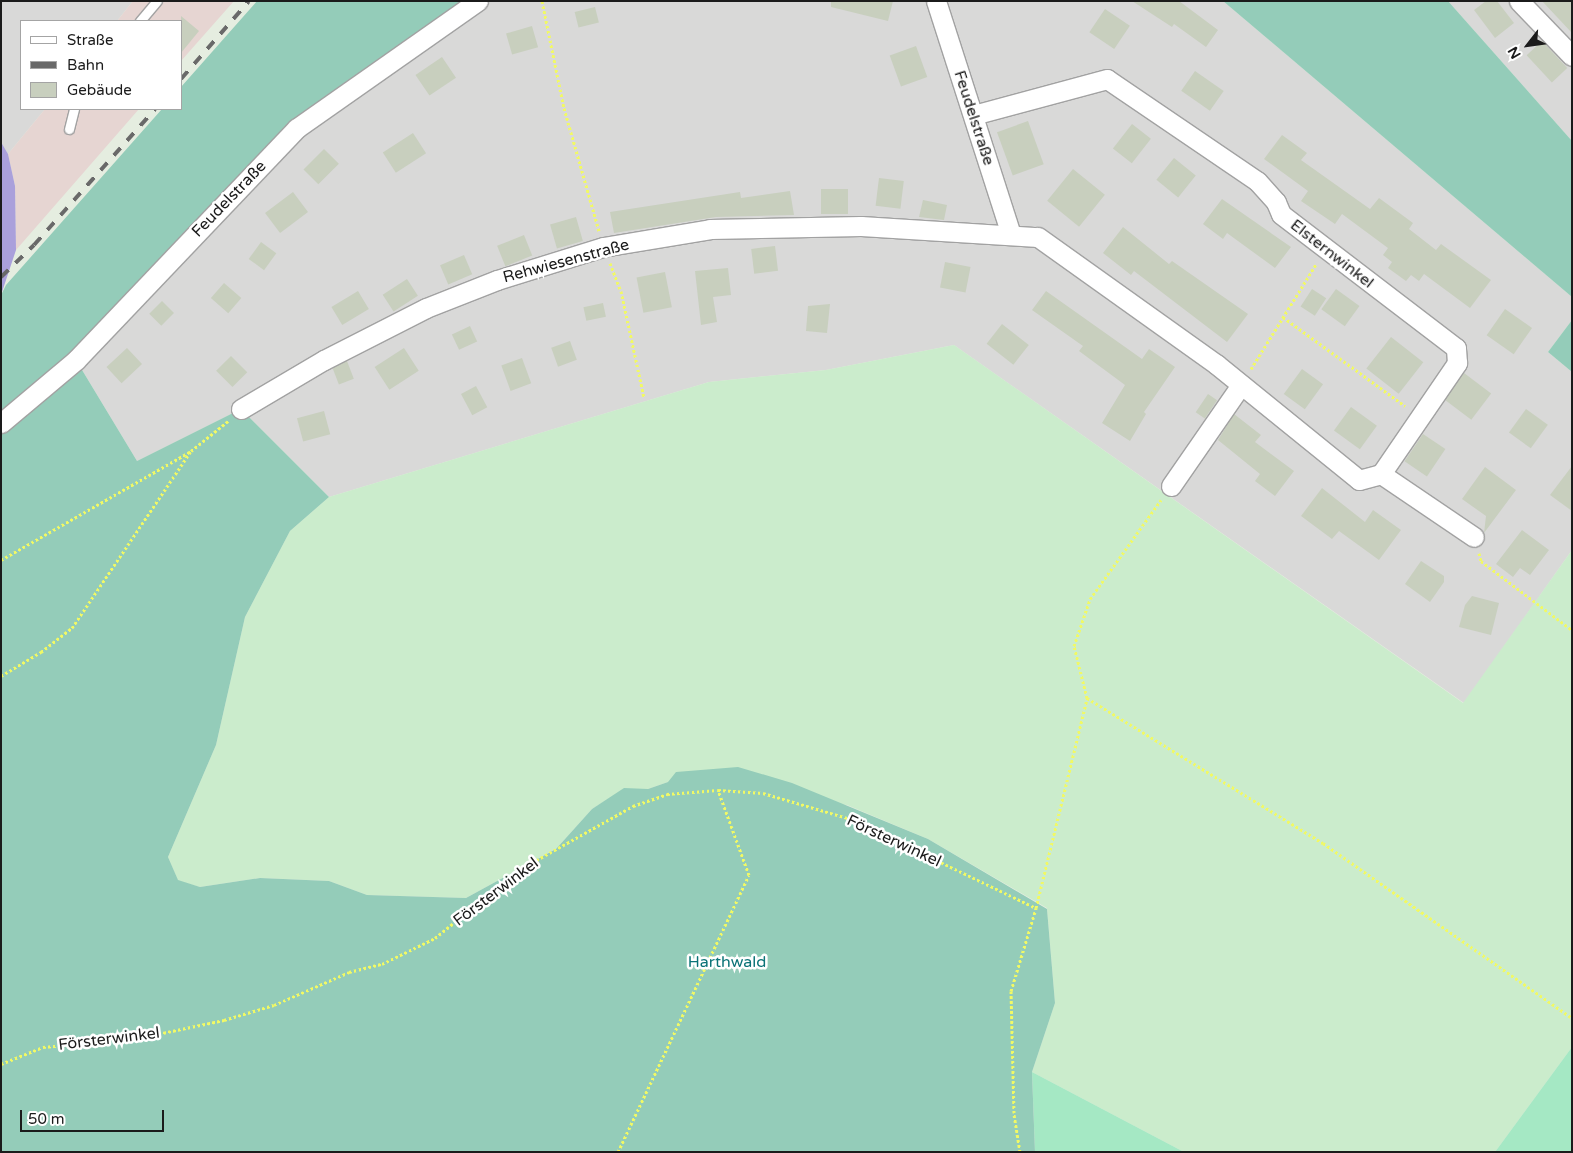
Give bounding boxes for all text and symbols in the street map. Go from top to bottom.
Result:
legend [20,20,182,110]
north arrow [1503,20,1553,70]
text: Straße [67,31,113,49]
text: N [1504,44,1525,62]
text: Bahn [67,56,104,74]
street label: Feudelstraße [950,68,998,168]
text: Gebäude [67,81,132,99]
street label: Feudelstraße [188,157,270,241]
street label: Elsternwinkel [1286,215,1378,293]
street label: Rehwiesenstraße [501,235,631,287]
street label: Försterwinkel [844,811,944,871]
street label: Försterwinkel [450,854,542,930]
park label: Harthwald [688,952,766,972]
street label: Försterwinkel [57,1023,161,1055]
scale bar [22,1100,166,1132]
text: 50 m [28,1110,65,1128]

